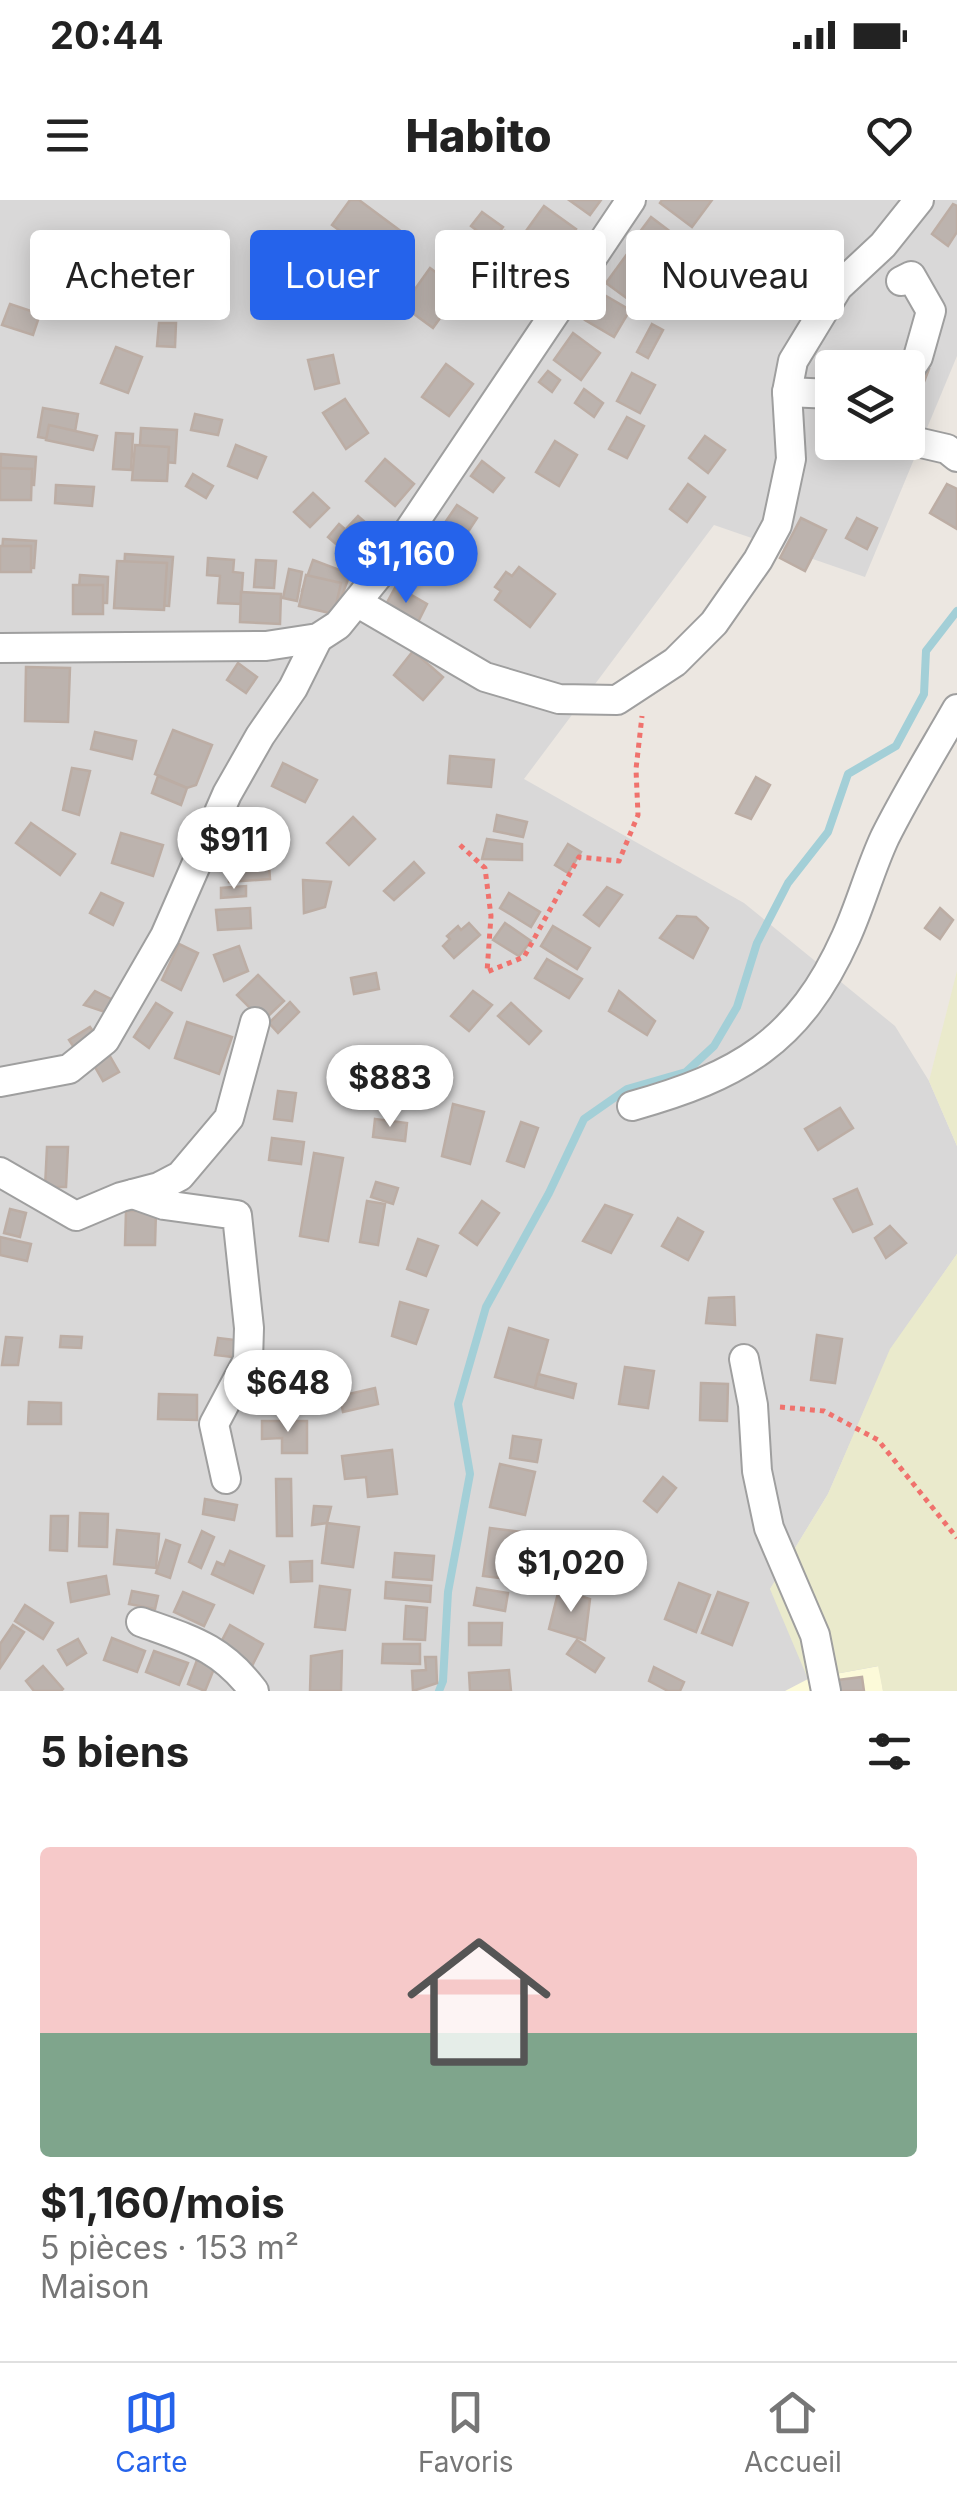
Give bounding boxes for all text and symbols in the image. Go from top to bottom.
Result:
text: 20:44 [50,12,164,58]
icon: menu [40,108,95,163]
text: Habito [405,108,552,163]
icon: heart [862,108,917,163]
chip: Acheter [30,230,230,320]
chip: Louer [250,230,415,320]
chip: Filtres [435,230,606,320]
chip: Nouveau [626,230,844,320]
map controls [815,350,925,460]
button: layers [815,350,925,460]
pin: $1,160 [325,521,487,606]
text: $1,160 [357,534,455,573]
pin: $911 [175,807,293,892]
text: $911 [199,820,269,859]
pin: $883 [331,1045,449,1130]
text: $883 [348,1058,432,1097]
pin: $648 [229,1350,347,1435]
text: $648 [246,1363,330,1402]
pin: $1,020 [490,1530,652,1615]
text: $1,020 [517,1543,625,1582]
icon: filters [862,1724,917,1779]
text: 5 biens [40,1726,189,1777]
icon: home [389,1912,569,2092]
text: $1,160/mois [40,2177,285,2228]
text: 5 pièces · 153 m² [40,2228,299,2267]
text: Maison [40,2267,150,2306]
tab: Carte [115,2385,188,2479]
tab: Favoris [418,2385,514,2479]
tab: Accueil [744,2385,842,2479]

